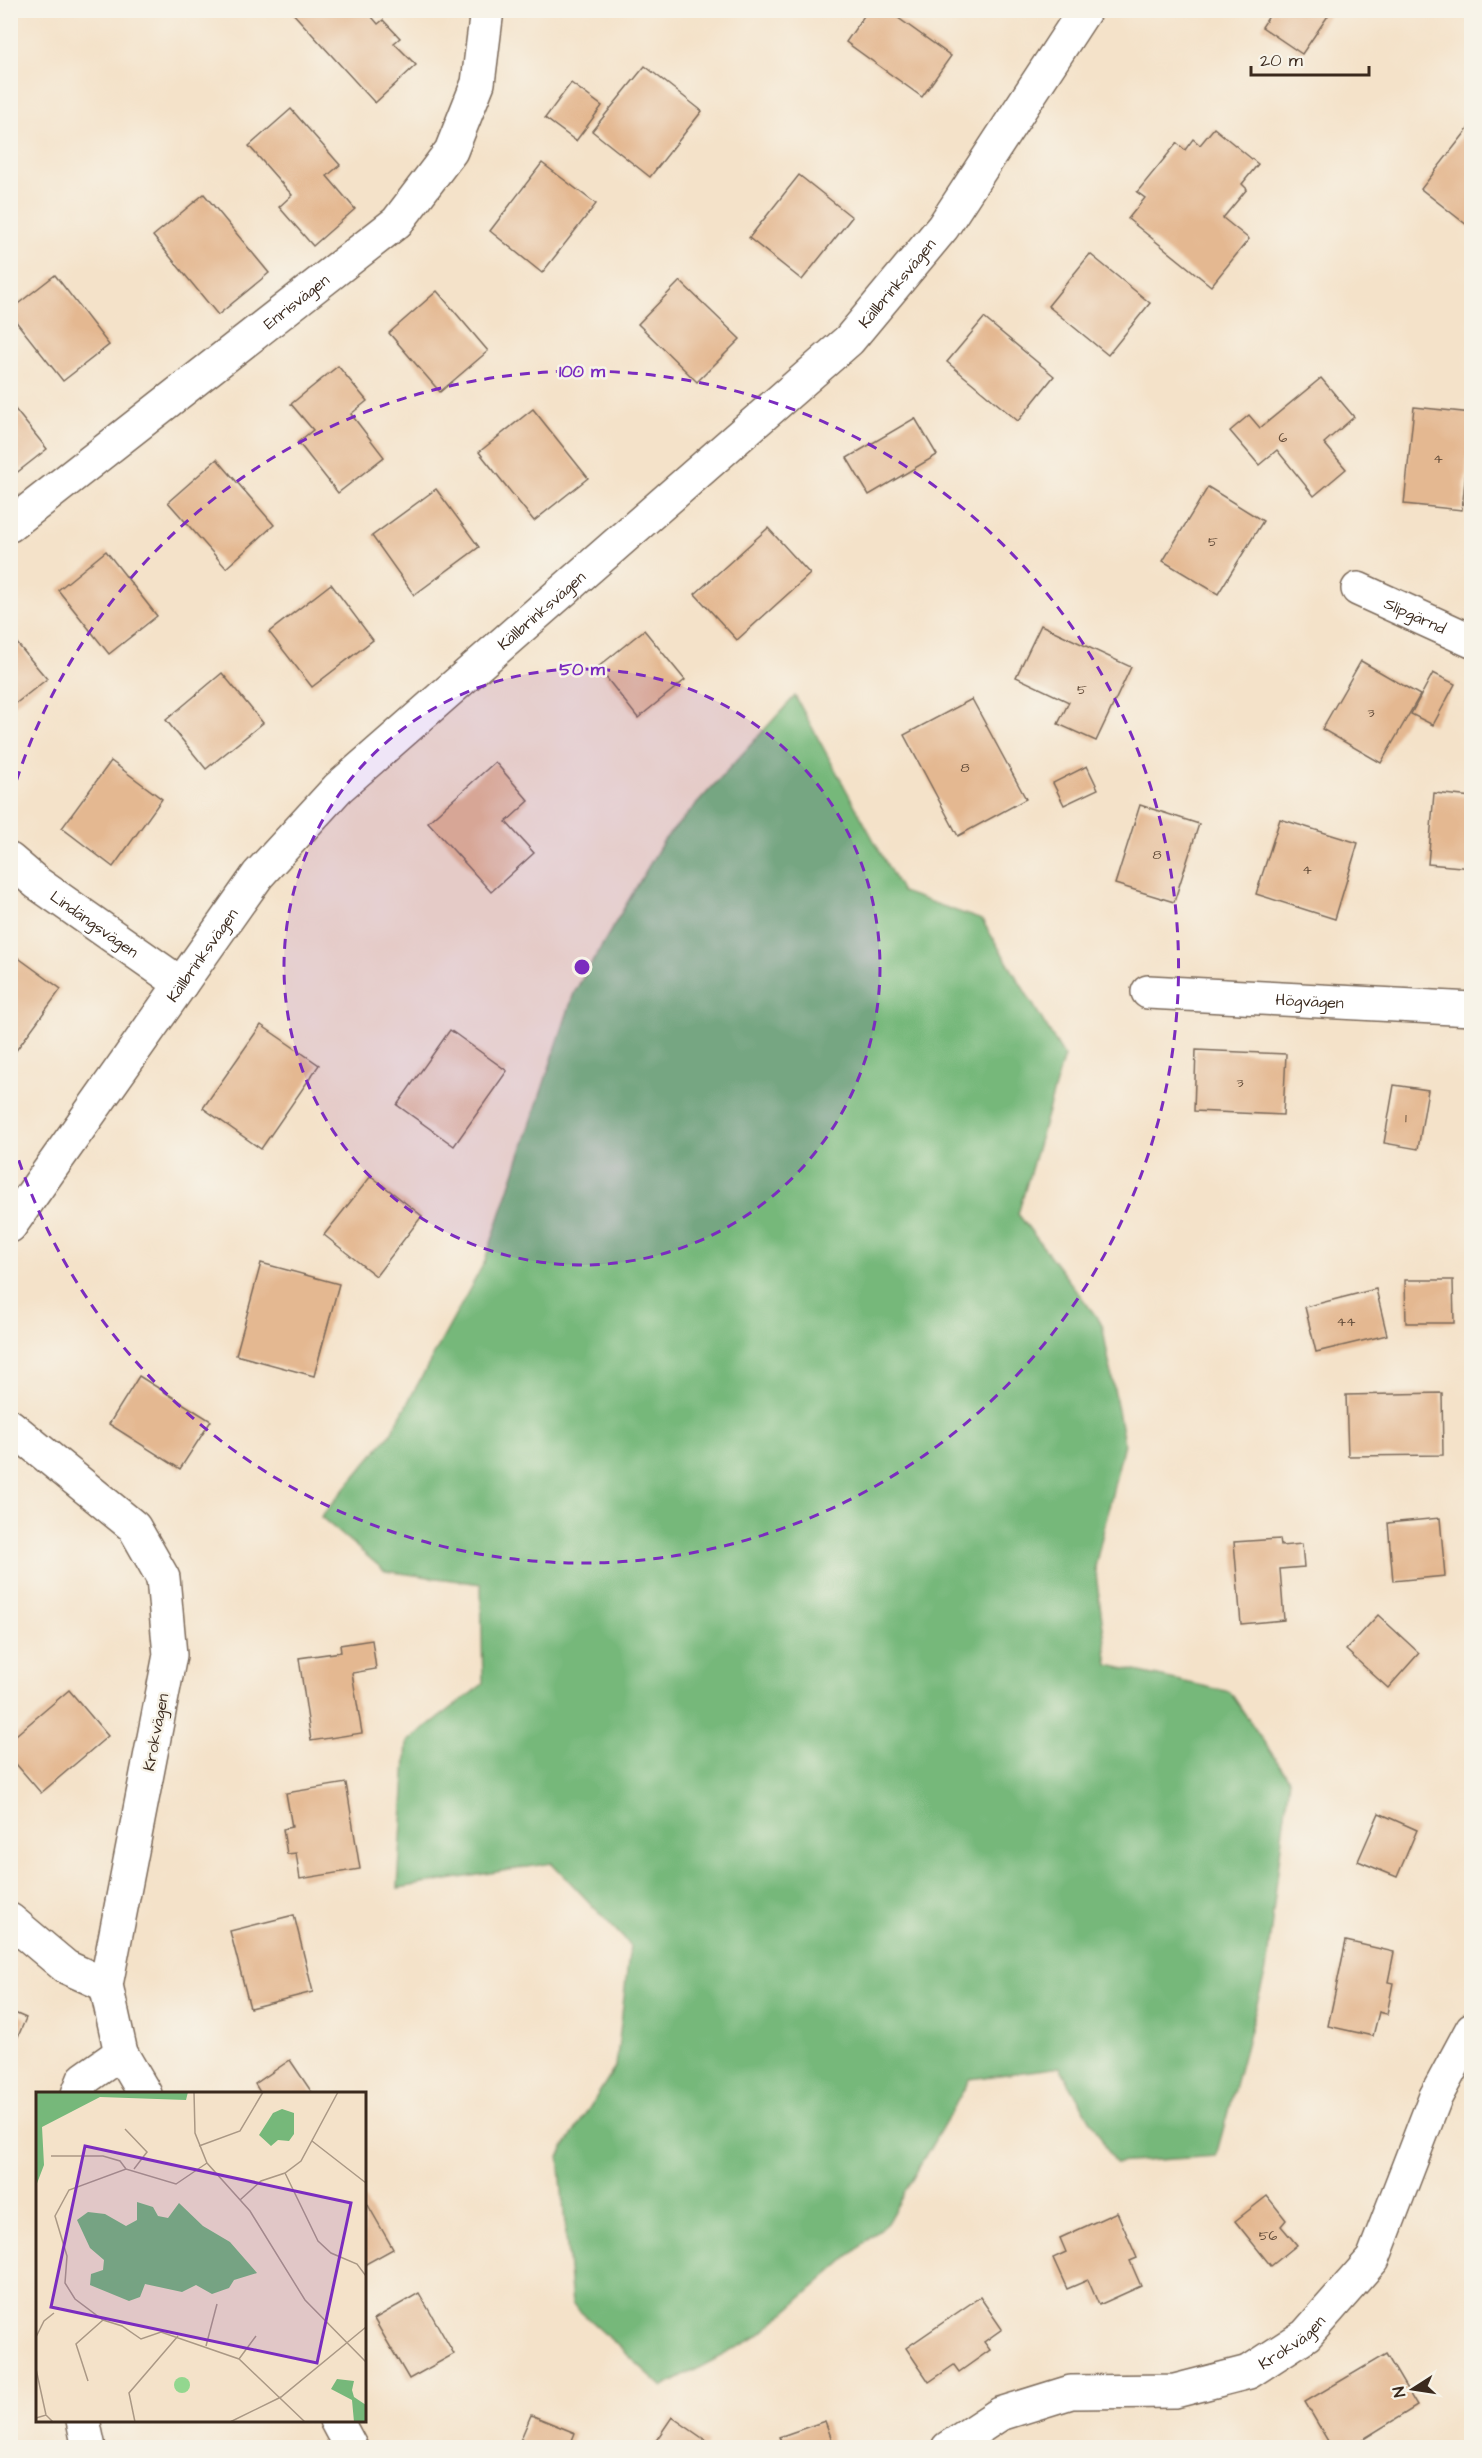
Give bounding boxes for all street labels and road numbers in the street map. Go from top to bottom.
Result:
street label: Källbrinksvägen [854,234,941,333]
street label: Enrisvägen [259,269,334,335]
street label: Källbrinksvägen [493,566,590,655]
street label: Slipgärnd [1381,592,1449,640]
street label: Lindängsvägen [45,886,143,963]
street label: Källbrinksvägen [162,904,243,1007]
street label: Högvägen [1275,989,1344,1014]
street label: Krokvägen [138,1691,175,1773]
street label: Krokvägen [1254,2311,1331,2375]

